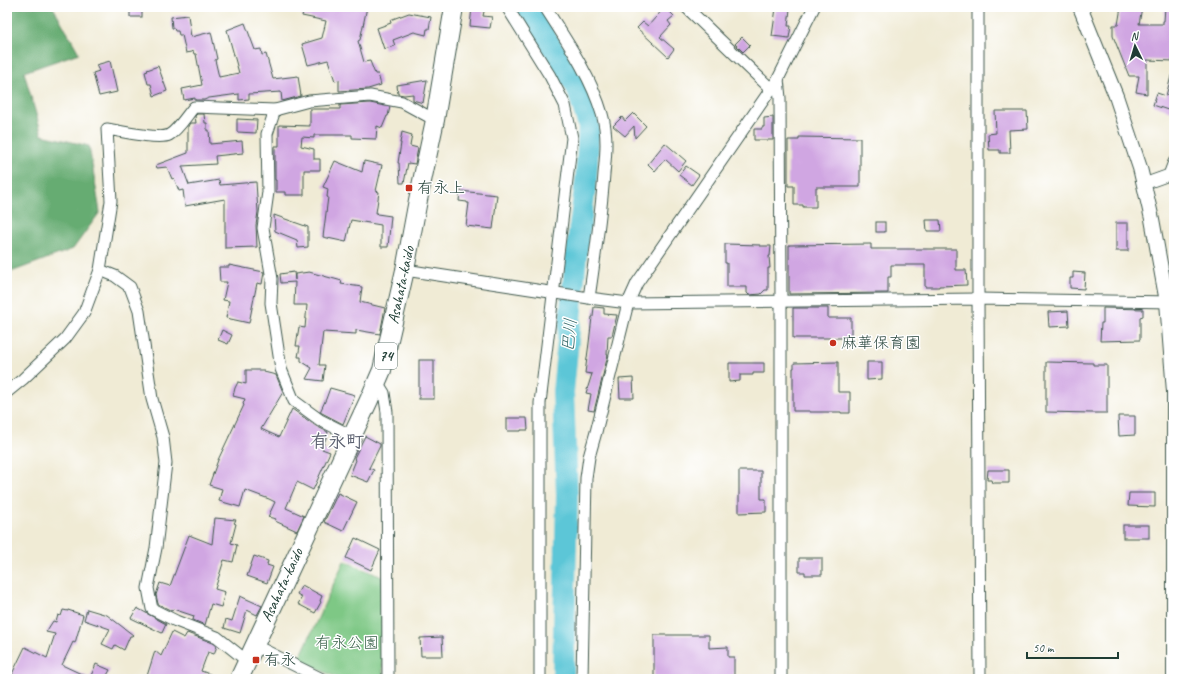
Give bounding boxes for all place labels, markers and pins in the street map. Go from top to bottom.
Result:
place label: 有永上 [417,178,465,198]
marker: 有永上 [404,183,414,193]
place label: 麻華保育園 [841,333,921,353]
marker: 麻華保育園 [828,338,838,348]
place label: 有永 [264,650,296,670]
marker: 有永 [251,655,261,665]

